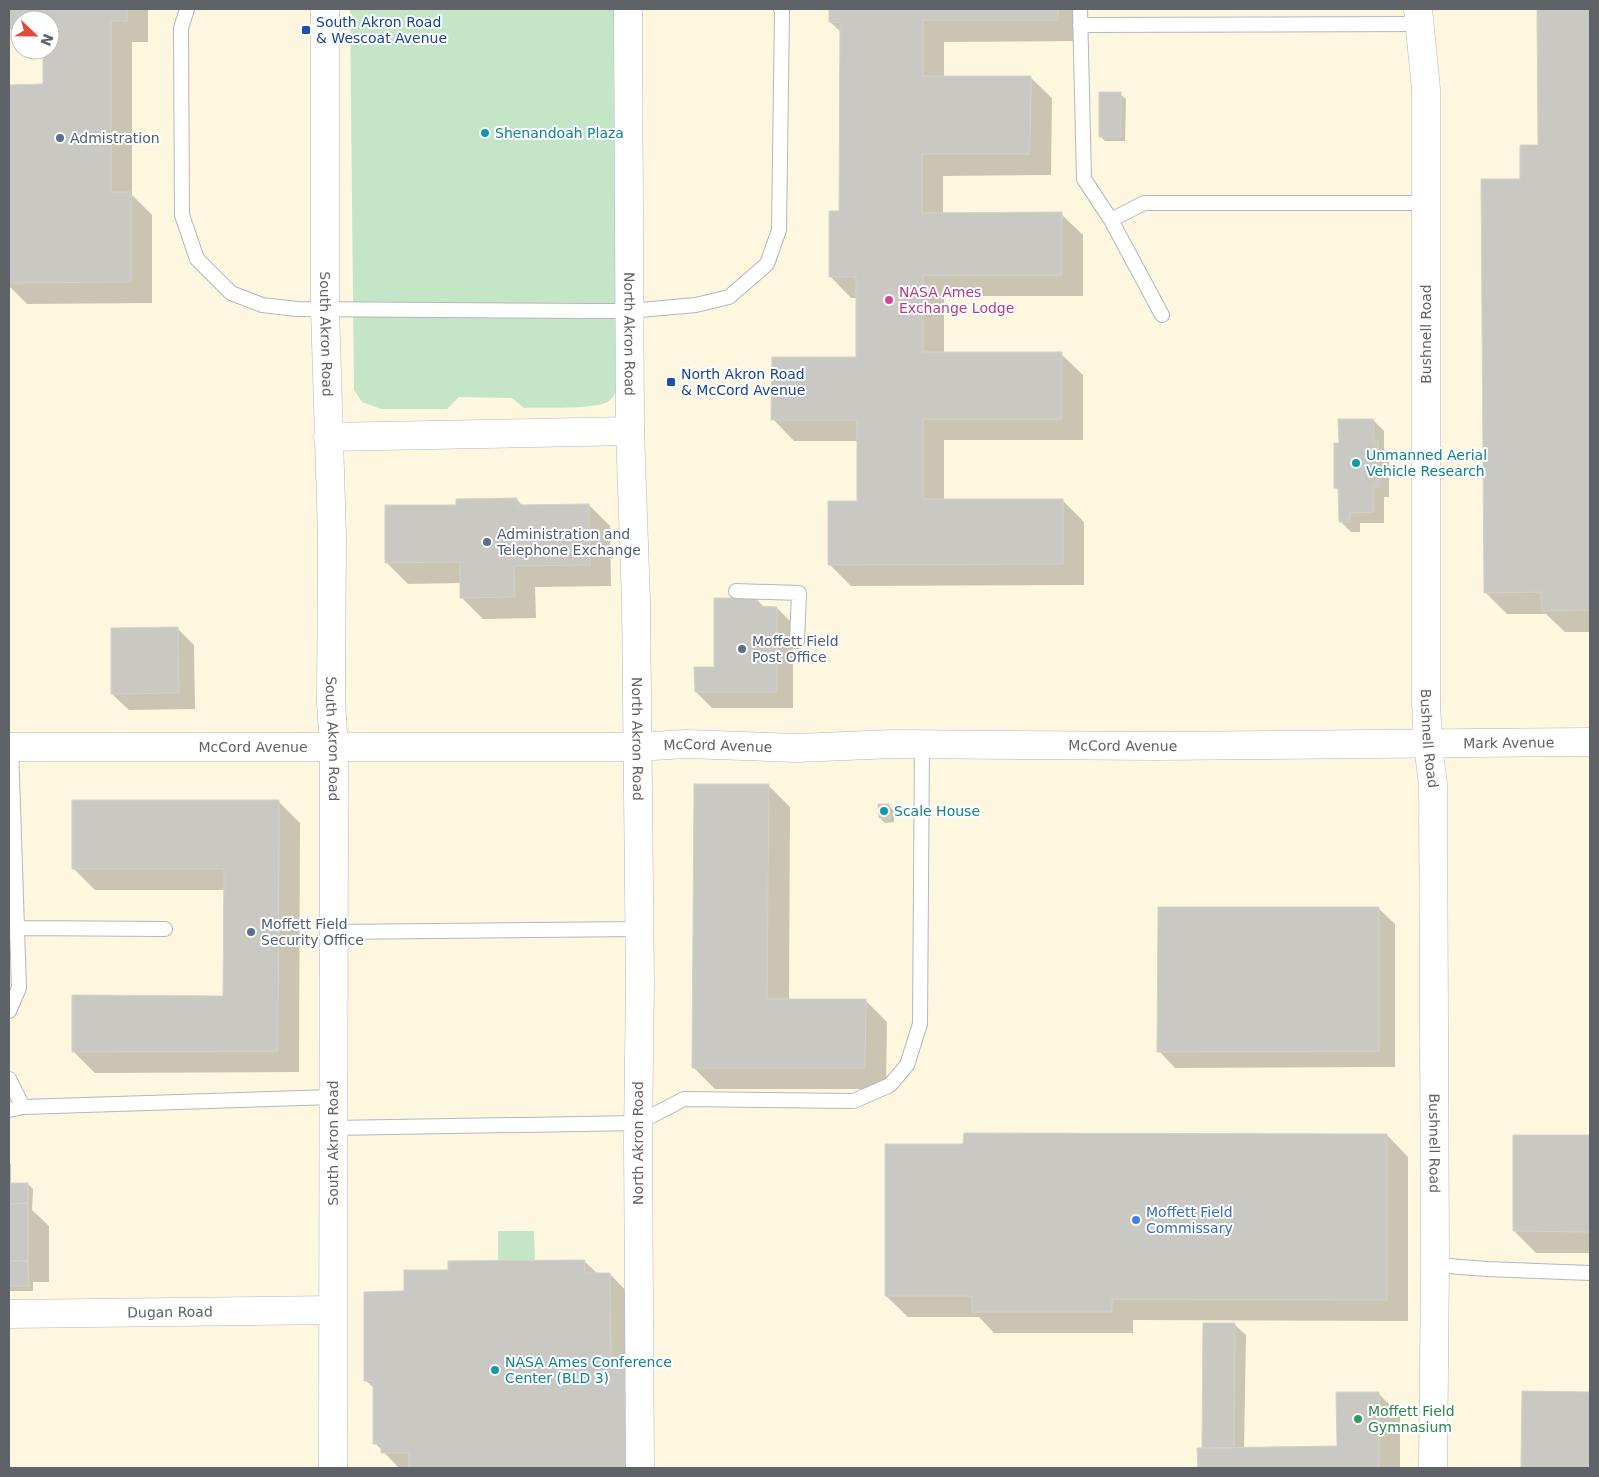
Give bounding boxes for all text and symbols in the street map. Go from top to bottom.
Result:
north arrow [10,10,60,60]
place label: South Akron Road & Wescoat Avenue [316,14,447,46]
marker: South Akron Road & Wescoat Avenue [300,24,312,36]
text: N [37,31,57,48]
place label: Shenandoah Plaza [495,125,624,141]
marker: Shenandoah Plaza [479,127,491,139]
place label: Admistration [70,130,160,146]
marker: Admistration [54,132,66,144]
street label: South Akron Road [317,271,336,397]
street label: North Akron Road [621,272,638,396]
place label: NASA Ames Exchange Lodge [899,284,1014,316]
street label: Bushnell Road [1418,284,1434,384]
marker: NASA Ames Exchange Lodge [883,294,895,306]
place label: North Akron Road & McCord Avenue [681,366,805,398]
marker: North Akron Road & McCord Avenue [665,376,677,388]
place label: Unmanned Aerial Vehicle Research [1366,447,1487,479]
marker: Unmanned Aerial Vehicle Research [1350,457,1362,469]
place label: Administration and Telephone Exchange [496,526,641,558]
marker: Administration and Telephone Exchange [481,536,493,548]
place label: Moffett Field Post Office [752,633,839,665]
marker: Moffett Field Post Office [736,643,748,655]
street label: South Akron Road [323,676,342,801]
street label: North Akron Road [629,677,646,801]
street label: Bushnell Road [1418,689,1441,789]
street label: Mark Avenue [1463,734,1554,751]
street label: McCord Avenue [663,736,773,755]
street label: McCord Avenue [1068,737,1177,754]
street label: McCord Avenue [198,739,308,755]
place label: Scale House [894,803,980,819]
marker: Scale House [878,805,890,817]
place label: Moffett Field Security Office [261,916,364,948]
marker: Moffett Field Security Office [245,926,257,938]
street label: South Akron Road [325,1080,341,1206]
street label: North Akron Road [630,1081,646,1205]
street label: Bushnell Road [1426,1093,1443,1193]
place label: Moffett Field Commissary [1146,1204,1233,1236]
marker: Moffett Field Commissary [1130,1214,1142,1226]
street label: Dugan Road [127,1303,213,1321]
place label: NASA Ames Conference Center (BLD 3) [505,1354,672,1386]
marker: NASA Ames Conference Center (BLD 3) [489,1364,501,1376]
place label: Moffett Field Gymnasium [1368,1403,1455,1435]
marker: Moffett Field Gymnasium [1352,1413,1364,1425]

